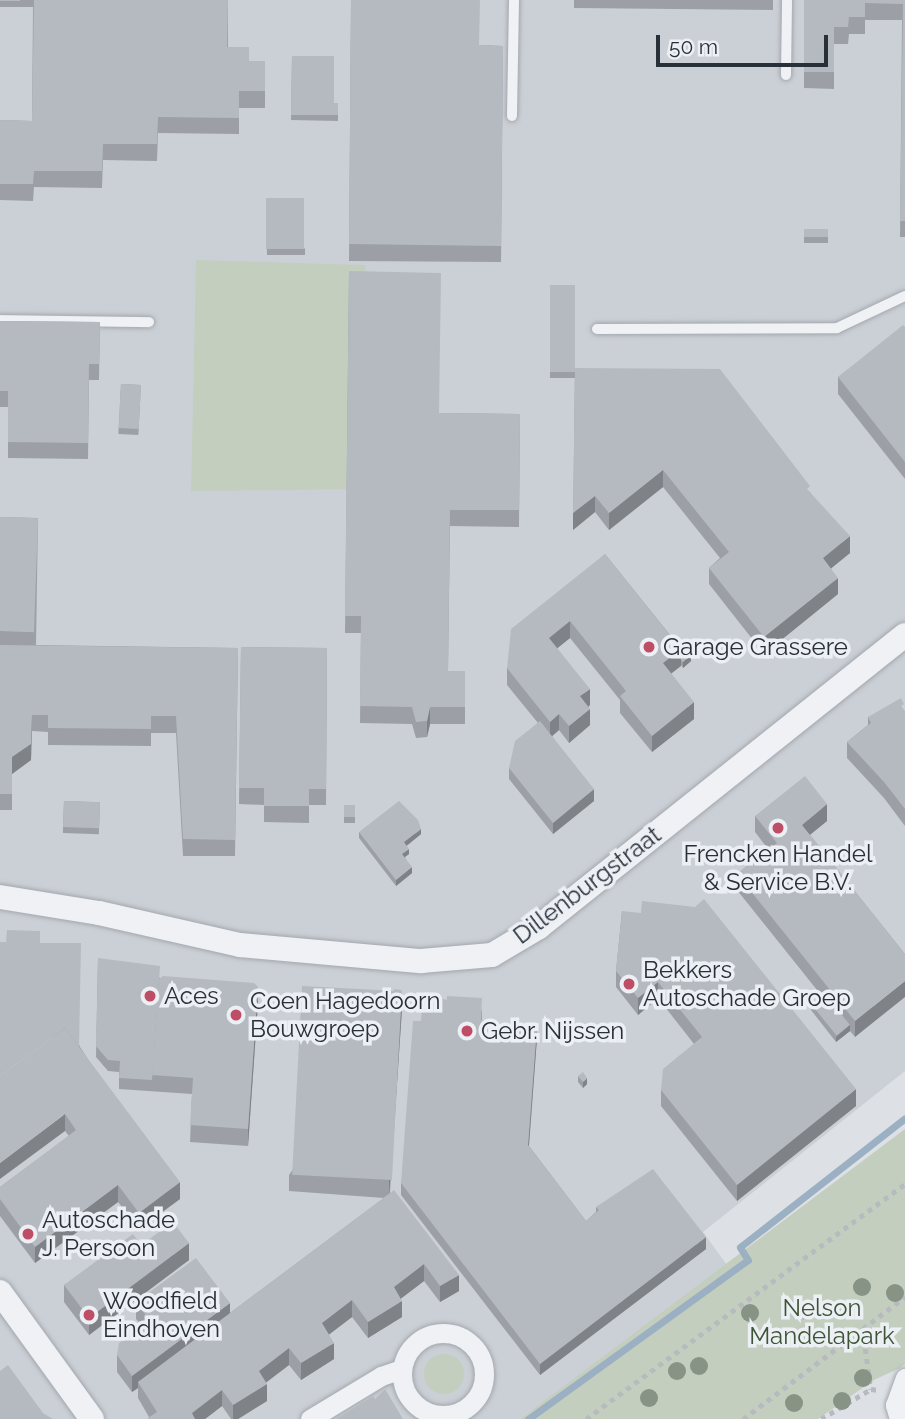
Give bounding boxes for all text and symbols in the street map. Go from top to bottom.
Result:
scale bar [660,21,832,65]
text: 50 m [669,34,718,59]
place label: Garage Grassere [663,633,848,661]
marker: Garage Grassere [641,639,657,655]
street label: Dillenburgstraat [507,820,667,950]
marker: Frencken Handel & Service B.V. [770,820,786,836]
place label: Frencken Handel & Service B.V. [684,840,872,896]
place label: Bekkers Autoschade Groep [643,956,851,1012]
marker: Bekkers Autoschade Groep [621,976,637,992]
place label: Aces [164,982,219,1010]
place label: Coen Hagedoorn Bouwgroep [250,987,440,1043]
marker: Aces [142,988,158,1004]
marker: Coen Hagedoorn Bouwgroep [228,1007,244,1023]
place label: Gebr. Nijssen [481,1017,624,1045]
marker: Gebr. Nijssen [459,1023,475,1039]
place label: Autoschade J. Persoon [42,1206,175,1262]
marker: Autoschade J. Persoon [20,1226,36,1242]
place label: Woodfield Eindhoven [103,1287,220,1343]
park label: Nelson Mandelapark [749,1294,895,1350]
marker: Woodfield Eindhoven [81,1307,97,1323]

